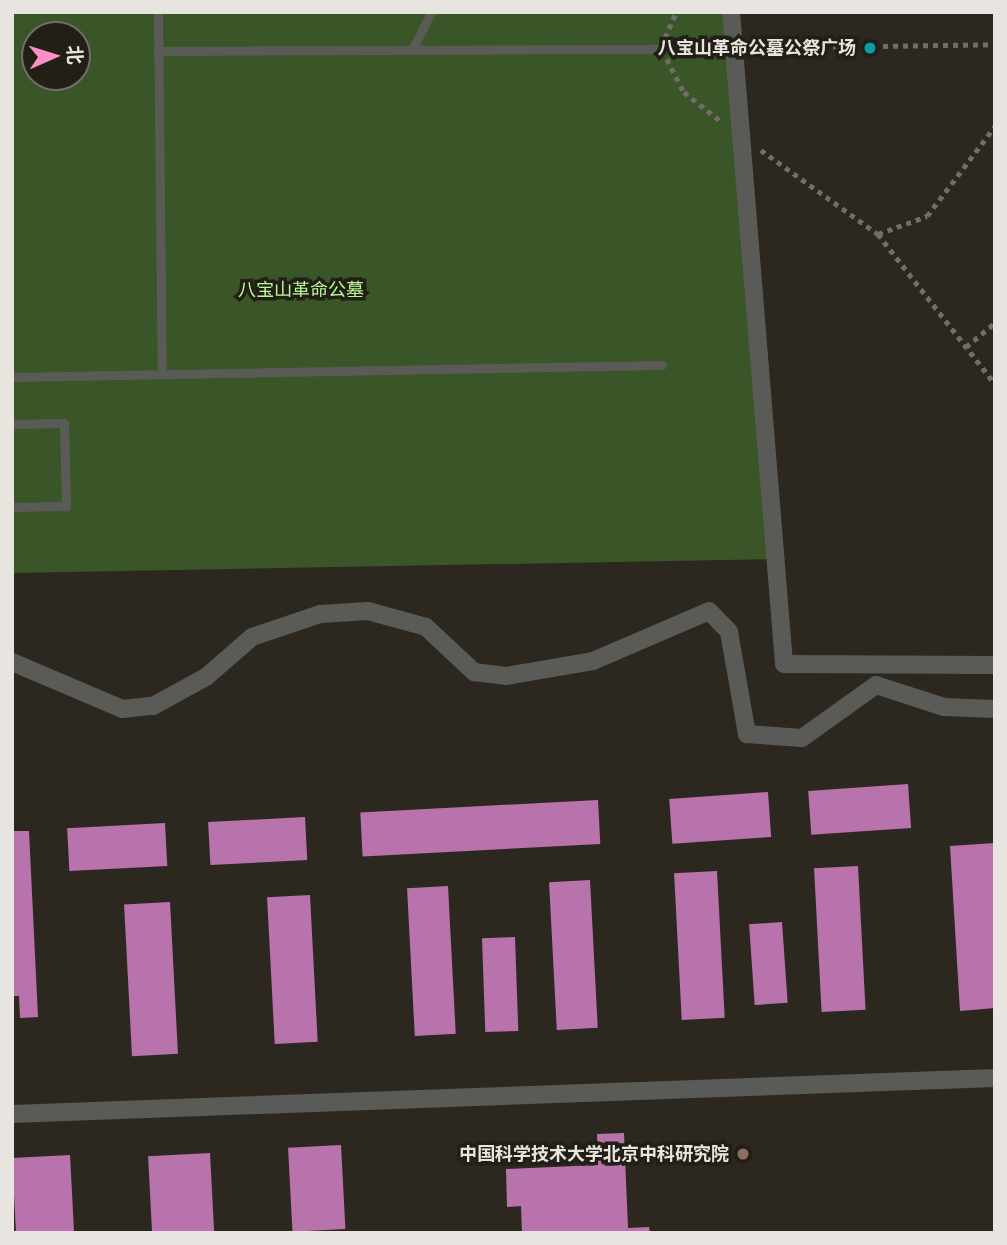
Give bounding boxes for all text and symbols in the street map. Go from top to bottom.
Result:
north arrow [21,21,91,91]
place label: 八宝山革命公墓公祭广场 [658,37,856,59]
marker: 八宝山革命公墓公祭广场 [862,40,878,56]
text: 北 [62,45,87,65]
park label: 八宝山革命公墓 [238,279,364,301]
place label: 中国科学技术大学北京中科研究院 [459,1143,729,1165]
marker: 中国科学技术大学北京中科研究院 [735,1146,751,1162]

